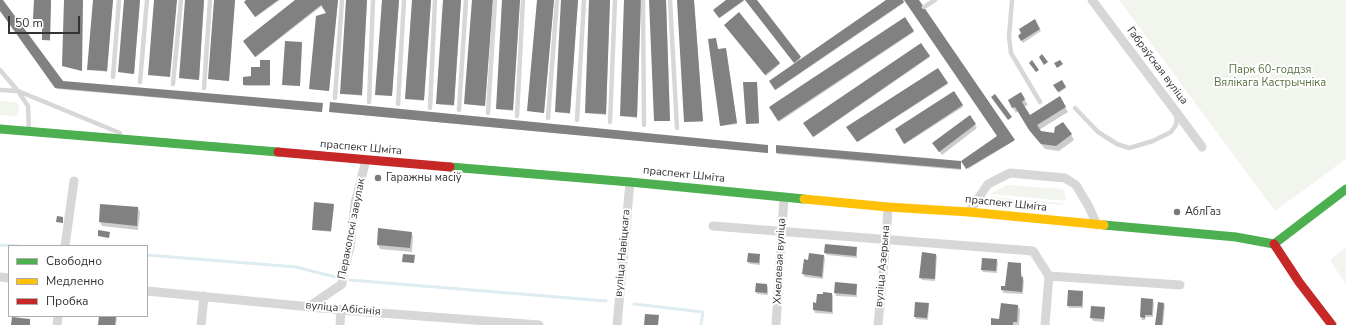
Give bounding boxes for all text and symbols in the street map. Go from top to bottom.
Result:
scale bar [10,8,82,34]
text: 50 m [15,15,43,31]
street label: Габраўская вуліца [1124,25,1190,107]
park label: Парк 60-годдзя Вялікага Кастрычніка [1214,63,1326,89]
street label: праспект Шміта [319,138,403,158]
street label: праспект Шміта [642,164,726,186]
place label: Гаражны масіў [386,171,462,185]
marker: Гаражны масіў [373,173,383,183]
street label: Перакопскі завулак [336,177,368,281]
street label: праспект Шміта [964,193,1048,215]
place label: АблГаз [1185,205,1221,219]
marker: АблГаз [1172,207,1182,217]
street label: вуліца Навіцкага [613,209,633,297]
street label: Хмелевая вуліца [771,218,789,304]
street label: вуліца Азерына [873,225,893,307]
legend [8,245,148,317]
text: Свободно [46,253,102,269]
text: Медленно [46,273,104,289]
text: Пробка [46,293,89,309]
street label: вуліца Абісінія [305,299,381,319]

